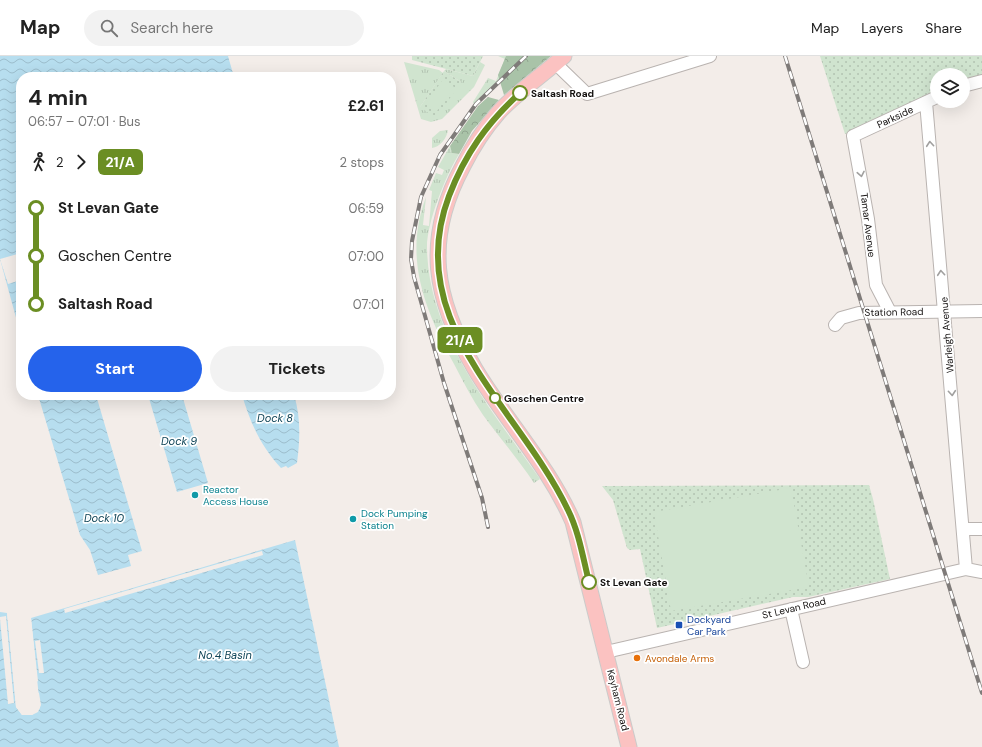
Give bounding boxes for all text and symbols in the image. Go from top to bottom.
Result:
search box [84,10,364,46]
text: Map [20,15,60,40]
icon: search [98,17,120,39]
text: Search here [130,18,213,38]
text: Map [811,19,839,37]
text: Layers [861,19,903,37]
text: Share [925,19,962,37]
map controls [930,68,970,108]
button: layers [930,68,970,108]
text: 4 min [28,83,88,112]
marker: Saltash Road [512,85,528,101]
place label: Saltash Road [531,87,594,100]
text: £2.61 [348,96,384,116]
street label: Parkside [875,103,916,131]
text: 06:57 – 07:01 · Bus [28,113,140,130]
one-way arrow [925,141,934,147]
icon: walk [28,151,50,173]
icon: forward [70,151,92,173]
text: 21/A [106,153,135,171]
text: 2 [56,154,64,171]
text: 2 stops [340,154,384,171]
one-way arrow [856,171,865,177]
street label: Tamar Avenue [858,192,878,258]
text: St Levan Gate [58,198,159,218]
text: 06:59 [349,200,384,217]
text: Goschen Centre [58,246,172,266]
text: 07:00 [348,248,384,265]
one-way arrow [937,270,946,276]
text: Saltash Road [58,294,153,314]
text: 07:01 [353,296,384,313]
street label: Warleigh Avenue [937,296,957,374]
street label: Station Road [864,305,924,319]
line badge: 21/A [432,327,488,353]
text: 21/A [445,331,475,349]
button: Start [28,346,202,392]
button: Tickets [210,346,384,392]
one-way arrow [947,390,956,396]
marker: Goschen Centre [489,392,501,404]
place label: Goschen Centre [504,392,584,405]
water label: Dock 8 [257,411,293,425]
water label: Dock 9 [161,434,197,448]
place label: Reactor Access House [203,483,269,508]
marker: Reactor Access House [190,490,200,500]
place label: Dock Pumping Station [361,507,428,532]
water label: Dock 10 [84,511,125,525]
marker: Dock Pumping Station [348,514,358,524]
marker: St Levan Gate [581,574,597,590]
place label: St Levan Gate [600,576,667,589]
street label: St Levan Road [761,594,827,622]
place label: Dockyard Car Park [687,613,731,638]
marker: Dockyard Car Park [674,620,684,630]
water label: No.4 Basin [198,648,252,662]
place label: Avondale Arms [645,652,714,665]
marker: Avondale Arms [632,653,642,663]
street label: Keyham Road [604,668,632,732]

